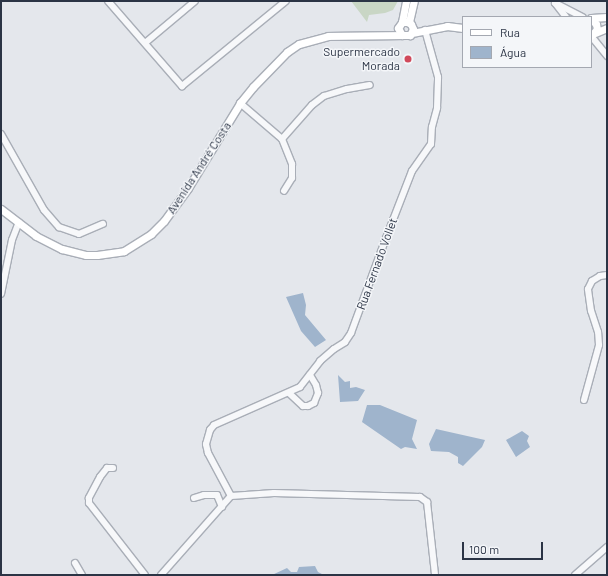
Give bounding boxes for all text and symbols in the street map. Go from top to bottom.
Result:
legend [462,16,592,68]
text: Rua [500,25,520,39]
place label: Supermercado Morada [323,45,400,73]
text: Água [500,45,526,59]
marker: Supermercado Morada [403,54,413,64]
street label: Avenida André Costa [164,119,234,217]
street label: Rua Fernado Vollet [354,216,400,312]
scale bar [464,534,545,560]
text: 100 m [469,542,499,556]

